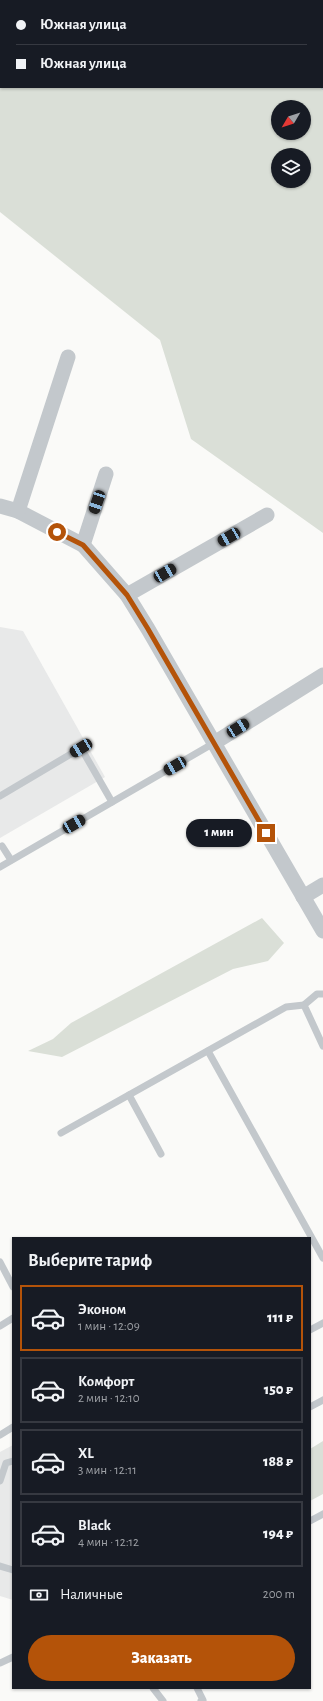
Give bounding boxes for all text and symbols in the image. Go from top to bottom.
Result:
text: Южная улица [40,17,127,32]
text: Южная улица [40,56,127,71]
north arrow [271,100,311,140]
map controls [271,100,311,188]
button: layers [271,148,311,188]
car [87,489,107,515]
route start [48,523,66,541]
car [216,526,242,548]
car [152,562,178,584]
car [225,717,251,739]
car [68,737,94,759]
car [162,755,188,777]
car [61,813,87,835]
callout: 1 мин [186,819,252,847]
route end [257,824,275,842]
text: 1 мин [204,826,234,839]
text: Выберите тариф [28,1252,152,1270]
icon: car [30,1300,66,1336]
text: Эконом [78,1302,126,1317]
text: 111 ₽ [267,1310,293,1325]
text: 1 мин · 12:09 [78,1320,140,1333]
icon: car [30,1372,66,1408]
text: Комфорт [78,1374,134,1389]
text: 150 ₽ [264,1382,293,1397]
text: 2 мин · 12:10 [78,1392,140,1405]
icon: car [30,1444,66,1480]
text: XL [78,1446,94,1461]
text: 188 ₽ [263,1454,293,1469]
text: 3 мин · 12:11 [78,1464,137,1477]
icon: car [30,1516,66,1552]
text: Black [78,1518,111,1533]
text: 194 ₽ [263,1526,293,1541]
text: 4 мин · 12:12 [78,1536,139,1549]
icon: cash [28,1584,50,1606]
text: Наличные [60,1587,123,1602]
text: 200 m [263,1588,295,1601]
button: Заказать [28,1635,295,1681]

